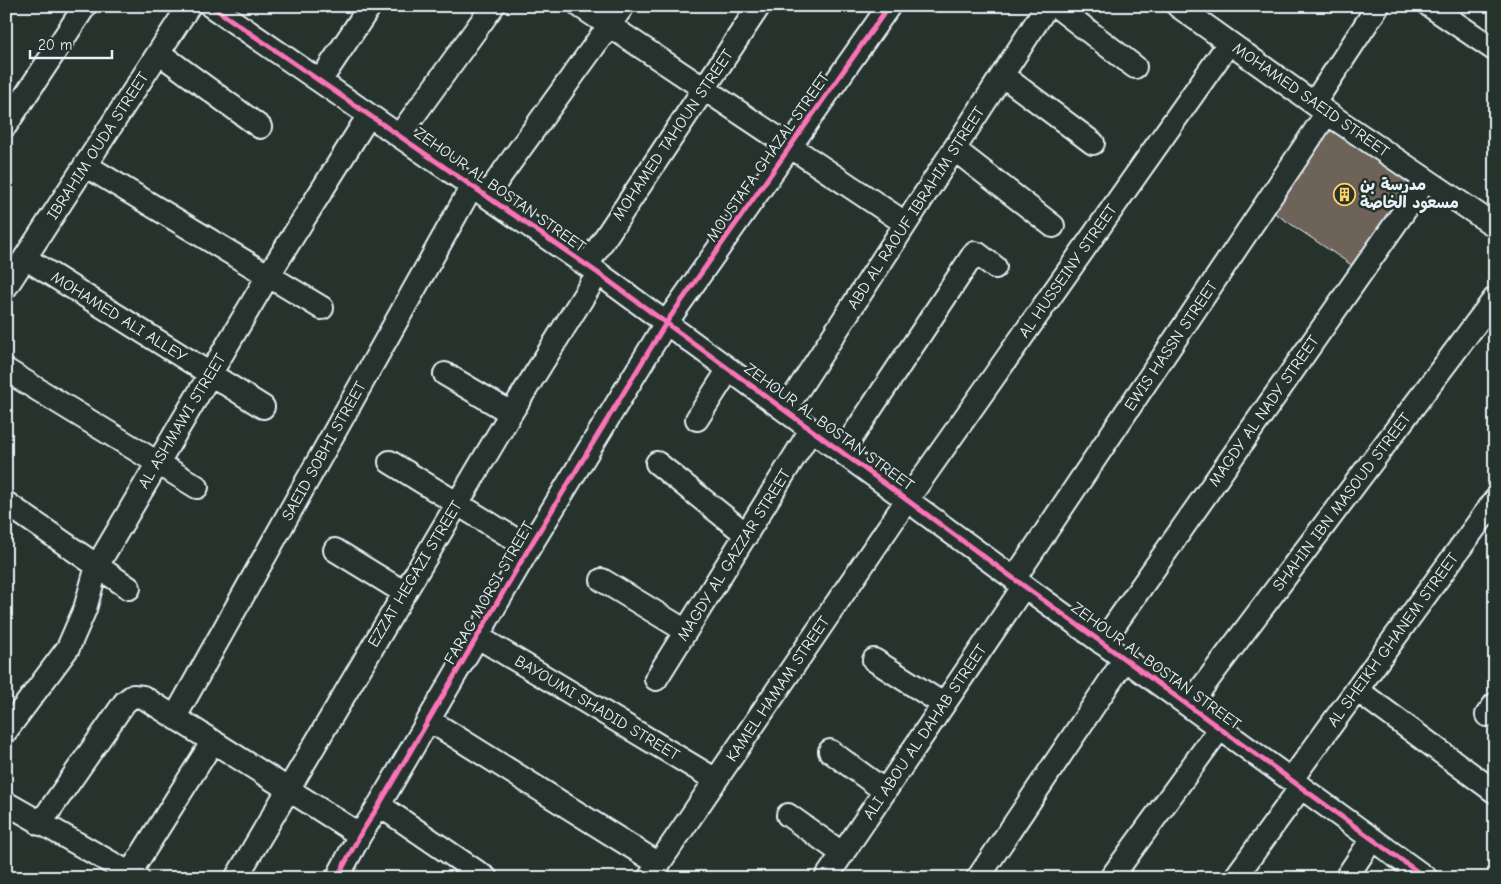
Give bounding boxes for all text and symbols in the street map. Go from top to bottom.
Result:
scale bar [30,28,112,60]
text: 20 m [38,36,72,54]
street label: MOHAMED SAEID STREET [1229,39,1393,161]
street label: MOHAMED TAHOUN STREET [609,46,737,224]
street label: IBRAHIM OUDA STREET [44,68,153,223]
street label: MOUSTAFA GHAZAL STREET [703,69,834,245]
street label: ABD AL RAOUF IBRAHIM STREET [844,103,989,313]
street label: ZEHOUR AL BOSTAN STREET [411,124,590,257]
place label: مدرسة بن مسعود الخاصة [1360,176,1459,214]
building icon: مدرسة بن مسعود الخاصة [1332,182,1356,206]
street label: AL HUSSEINY STREET [1015,200,1121,341]
street label: MOHAMED ALI ALLEY [48,268,190,366]
street label: EWIS HASSN STREET [1121,277,1222,414]
street label: MAGDY AL NADY STREET [1205,332,1323,490]
street label: AL ASHMAWI STREET [135,350,230,492]
street label: ZEHOUR AL BOSTAN STREET [741,359,918,495]
street label: SAEID SOBHI STREET [278,378,370,524]
street label: SHAHIN IBN MASOUD STREET [1269,409,1415,595]
street label: MAGDY AL GAZZAR STREET [674,465,795,644]
street label: EZZAT HEGAZI STREET [364,497,466,650]
street label: FARAG MORSI STREET [441,518,538,668]
street label: AL SHEIKH GHANEM STREET [1324,549,1463,730]
street label: ZEHOUR AL BOSTAN STREET [1068,598,1245,734]
street label: KAMEL HAMAM STREET [723,612,834,765]
street label: ALI ABOU AL DAHAB STREET [860,641,991,823]
street label: BAYOUMI SHADID STREET [511,652,683,765]

